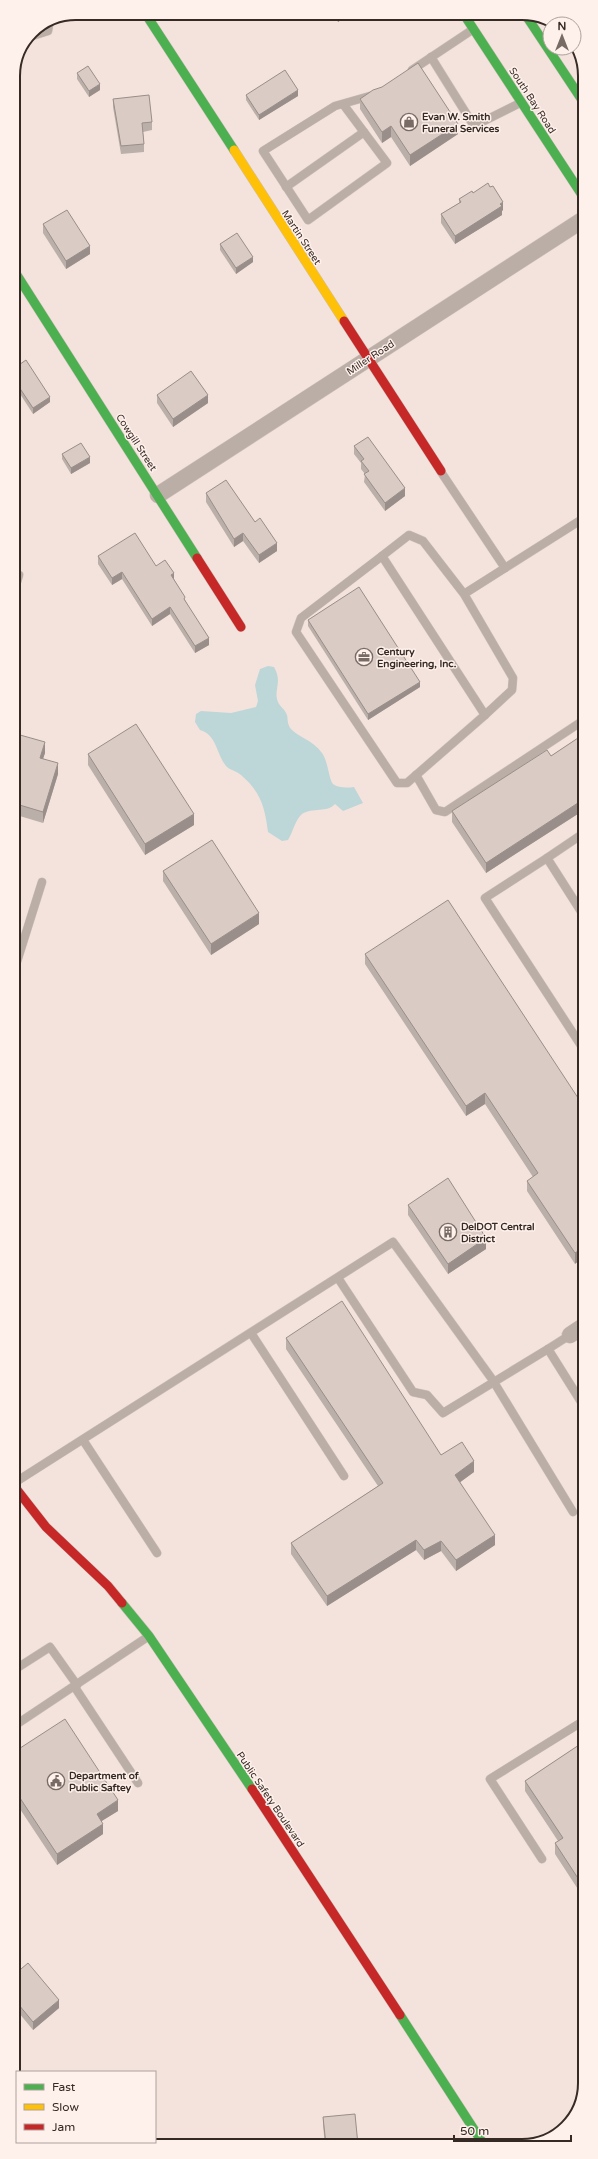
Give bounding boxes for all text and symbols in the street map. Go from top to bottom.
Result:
north arrow [542,16,582,56]
text: N [558,20,566,33]
street label: South Bay Road [506,65,558,136]
place label: Evan W. Smith Funeral Services [422,111,499,135]
shop icon: Evan W. Smith Funeral Services [399,112,419,132]
street label: Martin Street [279,208,323,267]
street label: Miller Road [345,338,397,378]
street label: Cowgill Street [113,412,159,473]
place label: Century Engineering, Inc. [377,646,457,670]
office icon: Century Engineering, Inc. [354,647,374,667]
place label: DelDOT Central District [461,1221,535,1245]
building icon: DelDOT Central District [438,1222,458,1242]
street label: Public Safety Boulevard [234,1750,307,1850]
place label: Department of Public Saftey [69,1770,139,1794]
public building icon: Department of Public Saftey [46,1771,66,1791]
legend [16,2071,156,2143]
text: Fast [52,2080,76,2094]
text: Slow [52,2100,79,2114]
scale bar [454,2117,571,2143]
text: Jam [52,2120,75,2134]
text: 50 m [460,2124,489,2138]

